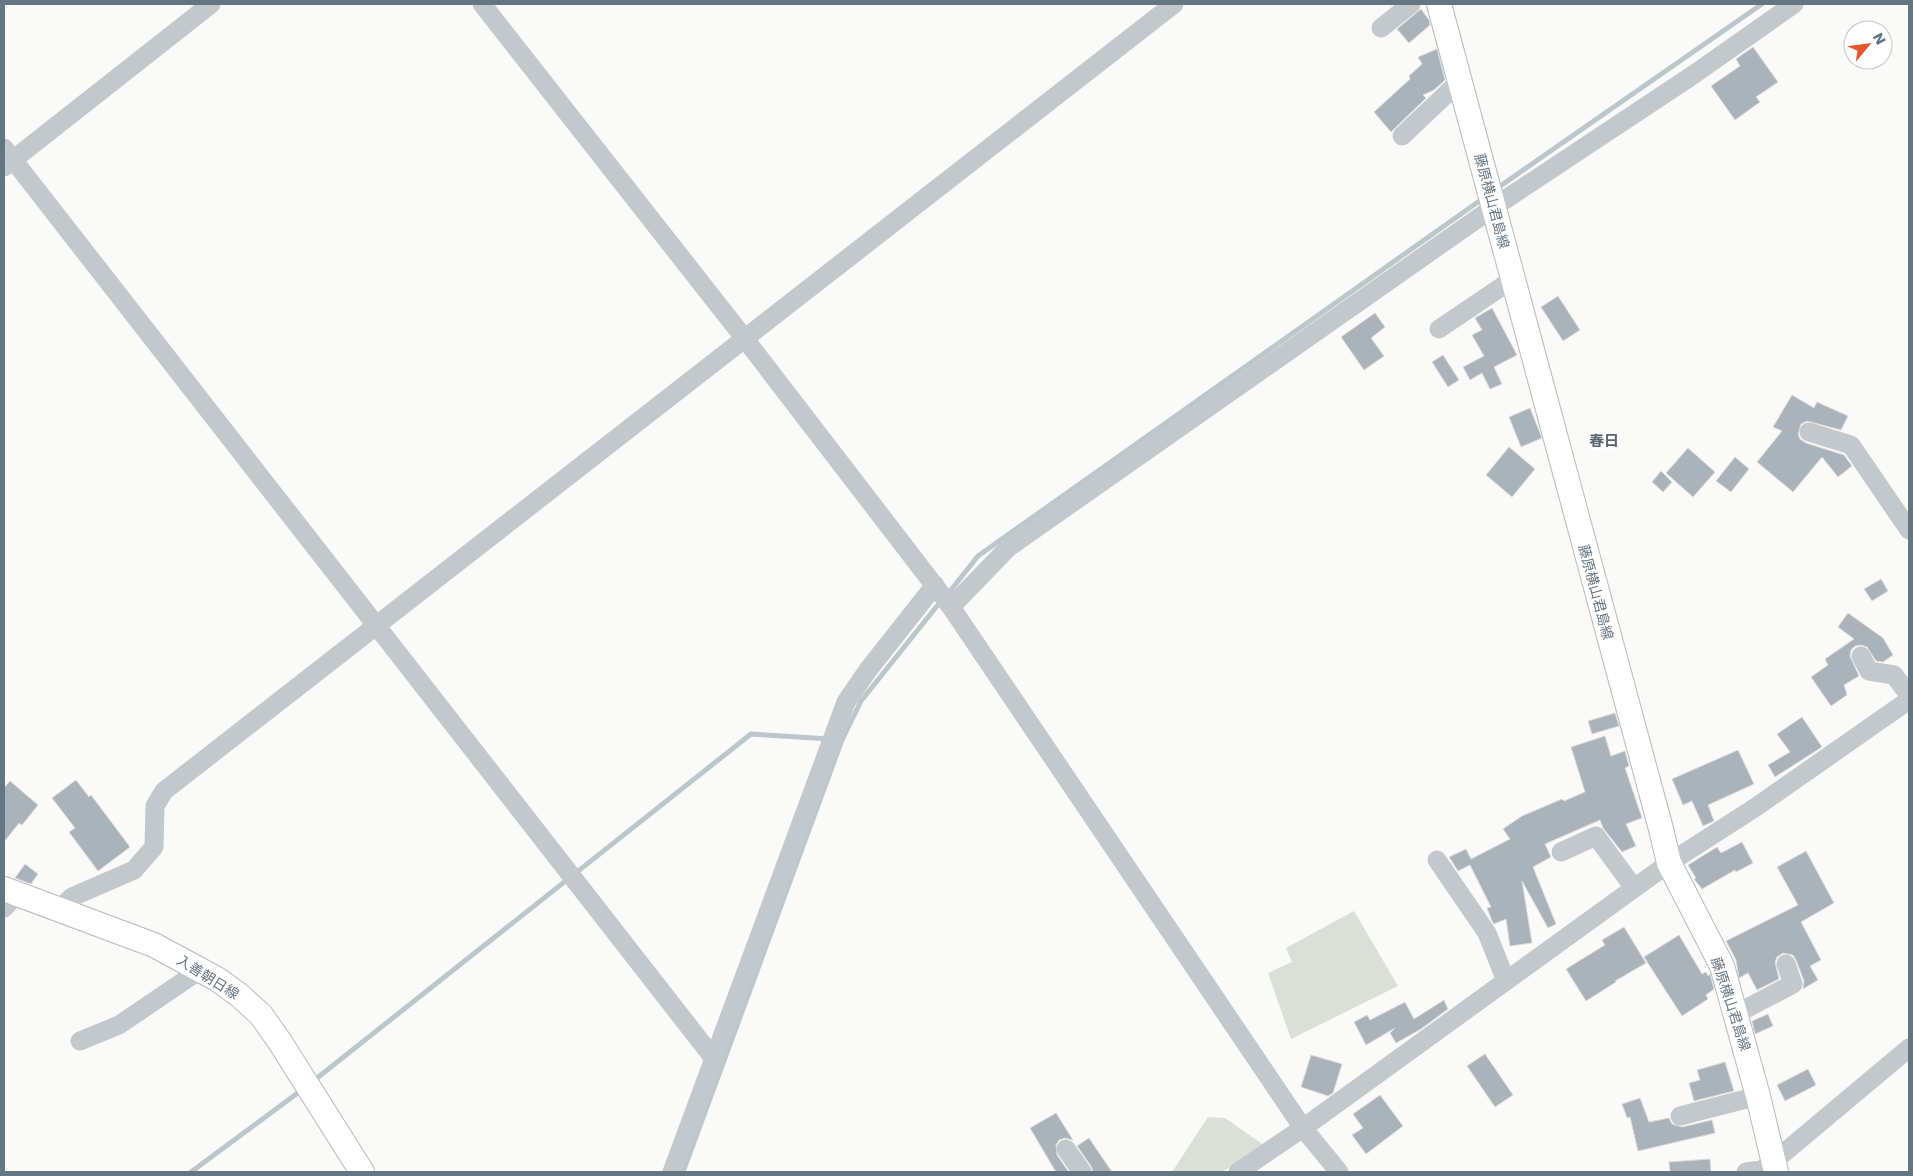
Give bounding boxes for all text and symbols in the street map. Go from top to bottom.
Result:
north arrow [1843,20,1893,70]
text: N [1868,29,1891,48]
street label: 藤原横山君島線 [1470,151,1514,251]
district label: 春日 [1589,430,1619,451]
street label: 藤原横山君島線 [1574,542,1618,642]
street label: 入善朝日線 [173,950,243,1004]
street label: 藤原横山君島線 [1706,954,1756,1054]

